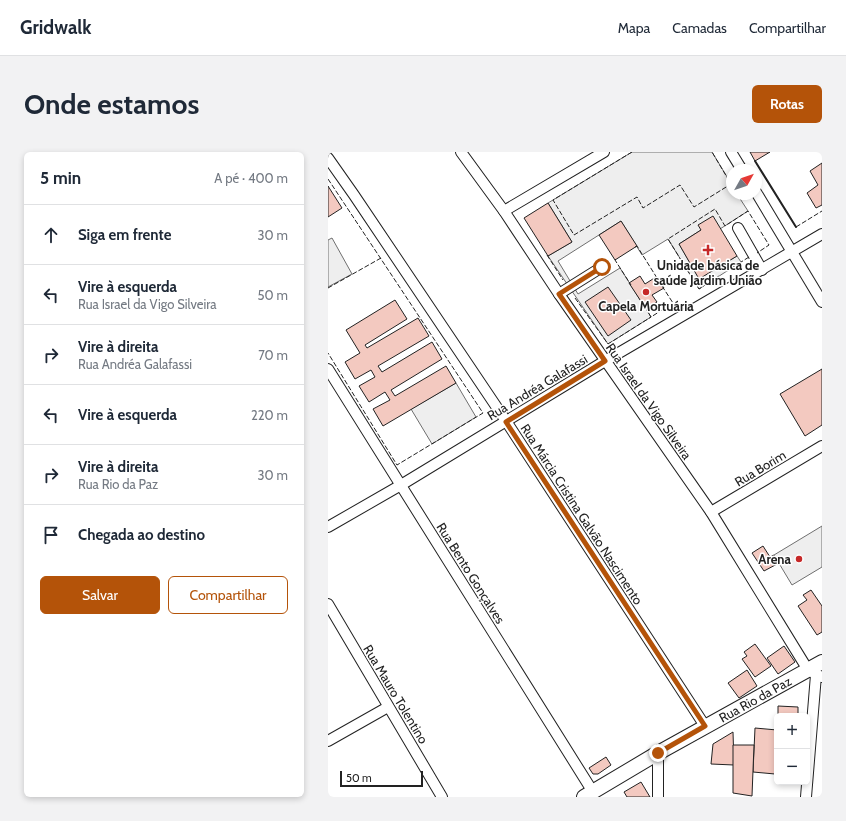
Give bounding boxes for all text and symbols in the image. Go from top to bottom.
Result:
text: Gridwalk [20,16,92,39]
text: Mapa [618,19,650,37]
text: Camadas [672,19,727,37]
text: Compartilhar [749,19,826,37]
button: Rotas [752,85,822,123]
text: Onde estamos [24,87,199,121]
north arrow [726,164,762,200]
text: 5 min [40,168,81,188]
text: A pé · 400 m [214,170,288,186]
icon: ahead [40,224,62,246]
text: Siga em frente [78,226,171,244]
text: 30 m [258,227,288,243]
marker: Unidade básica de saúde Jardim União [702,244,714,256]
place label: Unidade básica de saúde Jardim União [654,257,763,288]
route start [593,258,611,276]
text: Vire à esquerda [78,278,177,296]
icon: left [40,284,62,306]
text: 50 m [258,287,288,303]
marker: Capela Mortuária [641,287,651,297]
text: Rua Israel da Vigo Silveira [78,296,217,312]
place label: Capela Mortuária [598,298,694,314]
text: Vire à direita [78,338,159,356]
street label: Rua Israel da Vigo Silveira [603,340,696,463]
icon: right [40,344,62,366]
text: 70 m [258,347,288,363]
street label: Rua Andréa Galafassi [484,351,590,423]
text: Rua Andréa Galafassi [78,356,192,372]
icon: left [40,404,62,426]
text: Vire à esquerda [78,406,177,424]
text: 220 m [251,407,288,423]
street label: Rua Márcia Cristina Galvão Nascimento [517,421,647,607]
street label: Rua Borim [732,447,788,489]
text: Vire à direita [78,458,159,476]
icon: right [40,464,62,486]
text: 30 m [258,467,288,483]
text: Rua Rio da Paz [78,476,158,492]
street label: Rua Bento Gonçalves [433,520,509,627]
icon: arrive [40,524,62,546]
text: Chegada ao destino [78,526,205,544]
place label: Arena [758,551,792,567]
marker: Arena [794,554,804,564]
button: Salvar [40,576,160,614]
button: Compartilhar [168,576,288,614]
street label: Rua Mauro Tolentino [360,642,432,746]
street label: Rua Rio da Paz [716,673,794,726]
map controls [774,713,810,785]
button: + [774,713,810,749]
route end [649,744,667,762]
button: − [774,749,810,785]
scale bar [340,769,423,788]
text: 50 m [346,771,372,785]

